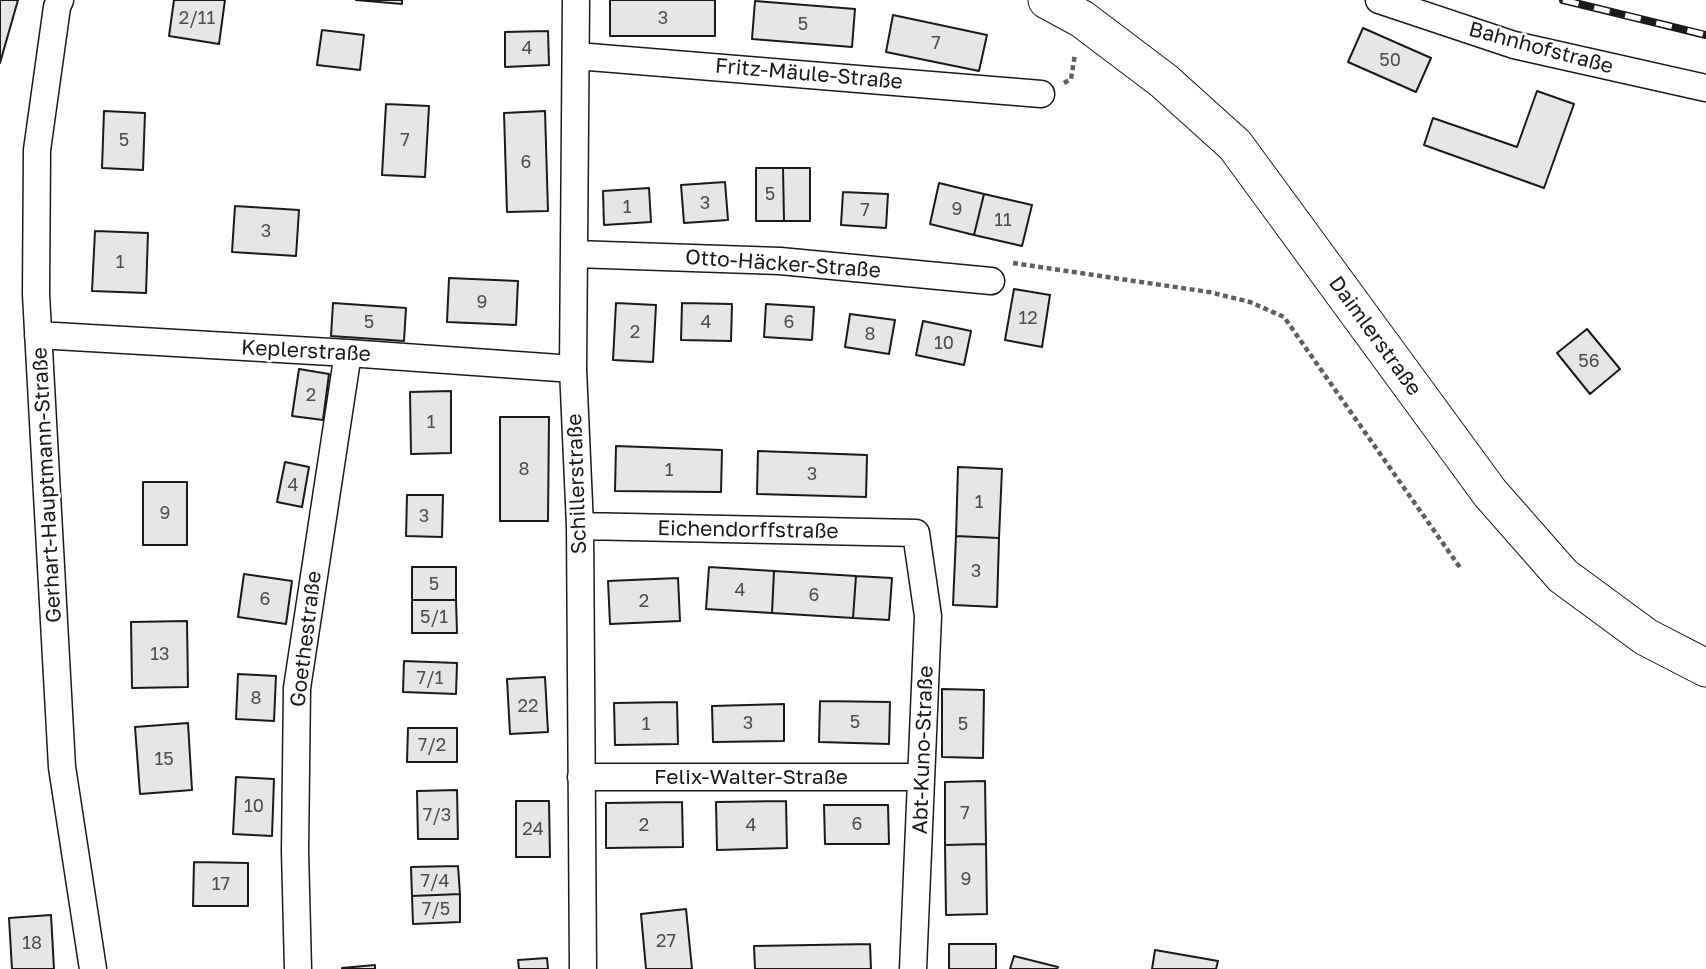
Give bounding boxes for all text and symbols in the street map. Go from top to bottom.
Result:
house number: 2/11 [179,7,215,29]
house number: 3 [658,7,668,29]
house number: 5 [798,13,808,35]
street label: Bahnhofstraße [1466,17,1616,79]
house number: 7 [931,32,941,54]
house number: 4 [522,37,532,59]
house number: 50 [1379,49,1401,71]
street label: Fritz-Mäule-Straße [714,53,904,95]
house number: 5 [119,129,129,151]
house number: 7 [400,129,410,151]
house number: 6 [521,151,531,173]
house number: 5 [765,183,775,205]
house number: 3 [700,192,710,214]
house number: 1 [623,196,631,218]
house number: 9 [952,198,962,220]
house number: 7 [860,199,870,221]
house number: 11 [994,209,1012,231]
house number: 3 [261,220,271,242]
street label: Otto-Häcker-Straße [684,245,882,283]
house number: 1 [116,251,124,273]
street label: Daimlerstraße [1323,271,1427,401]
house number: 9 [477,291,487,313]
house number: 12 [1018,307,1038,329]
house number: 5 [364,311,374,333]
house number: 4 [701,311,711,333]
house number: 6 [784,311,794,333]
house number: 2 [630,321,640,343]
house number: 8 [865,323,875,345]
house number: 10 [934,332,954,354]
street label: Keplerstraße [241,335,371,367]
street label: Gerhart-Hauptmann-Straße [27,346,67,624]
house number: 56 [1578,350,1600,372]
house number: 2 [306,384,316,406]
house number: 1 [427,411,435,433]
street label: Schillerstraße [562,413,592,555]
house number: 8 [519,458,529,480]
house number: 1 [665,459,673,481]
house number: 3 [807,463,817,485]
house number: 4 [288,474,298,496]
house number: 1 [975,491,983,513]
house number: 9 [160,502,170,524]
house number: 3 [419,505,429,527]
street label: Eichendorffstraße [657,516,839,544]
house number: 3 [971,560,981,582]
street label: Goethestraße [285,570,327,708]
house number: 5 [429,573,439,595]
house number: 4 [735,579,745,601]
house number: 6 [809,584,819,606]
house number: 6 [260,588,270,610]
house number: 2 [639,590,649,612]
house number: 5/1 [420,606,448,628]
house number: 13 [150,643,170,665]
street label: Abt-Kuno-Straße [907,665,939,835]
house number: 7/1 [417,667,443,689]
house number: 8 [251,687,261,709]
house number: 22 [518,695,538,717]
house number: 5 [850,711,860,733]
house number: 3 [743,712,753,734]
house number: 1 [642,713,650,735]
house number: 5 [958,713,968,735]
house number: 7/2 [418,734,446,756]
house number: 15 [154,748,174,770]
street label: Felix-Walter-Straße [654,764,848,790]
house number: 10 [244,795,264,817]
house number: 7 [960,802,970,824]
house number: 7/3 [423,804,451,826]
house number: 6 [852,813,862,835]
house number: 2 [639,814,649,836]
house number: 4 [746,814,756,836]
house number: 24 [522,818,544,840]
house number: 9 [961,868,971,890]
house number: 7/4 [420,870,450,892]
house number: 17 [212,873,230,895]
house number: 7/5 [422,898,450,920]
house number: 27 [656,930,676,952]
house number: 18 [22,932,42,954]

